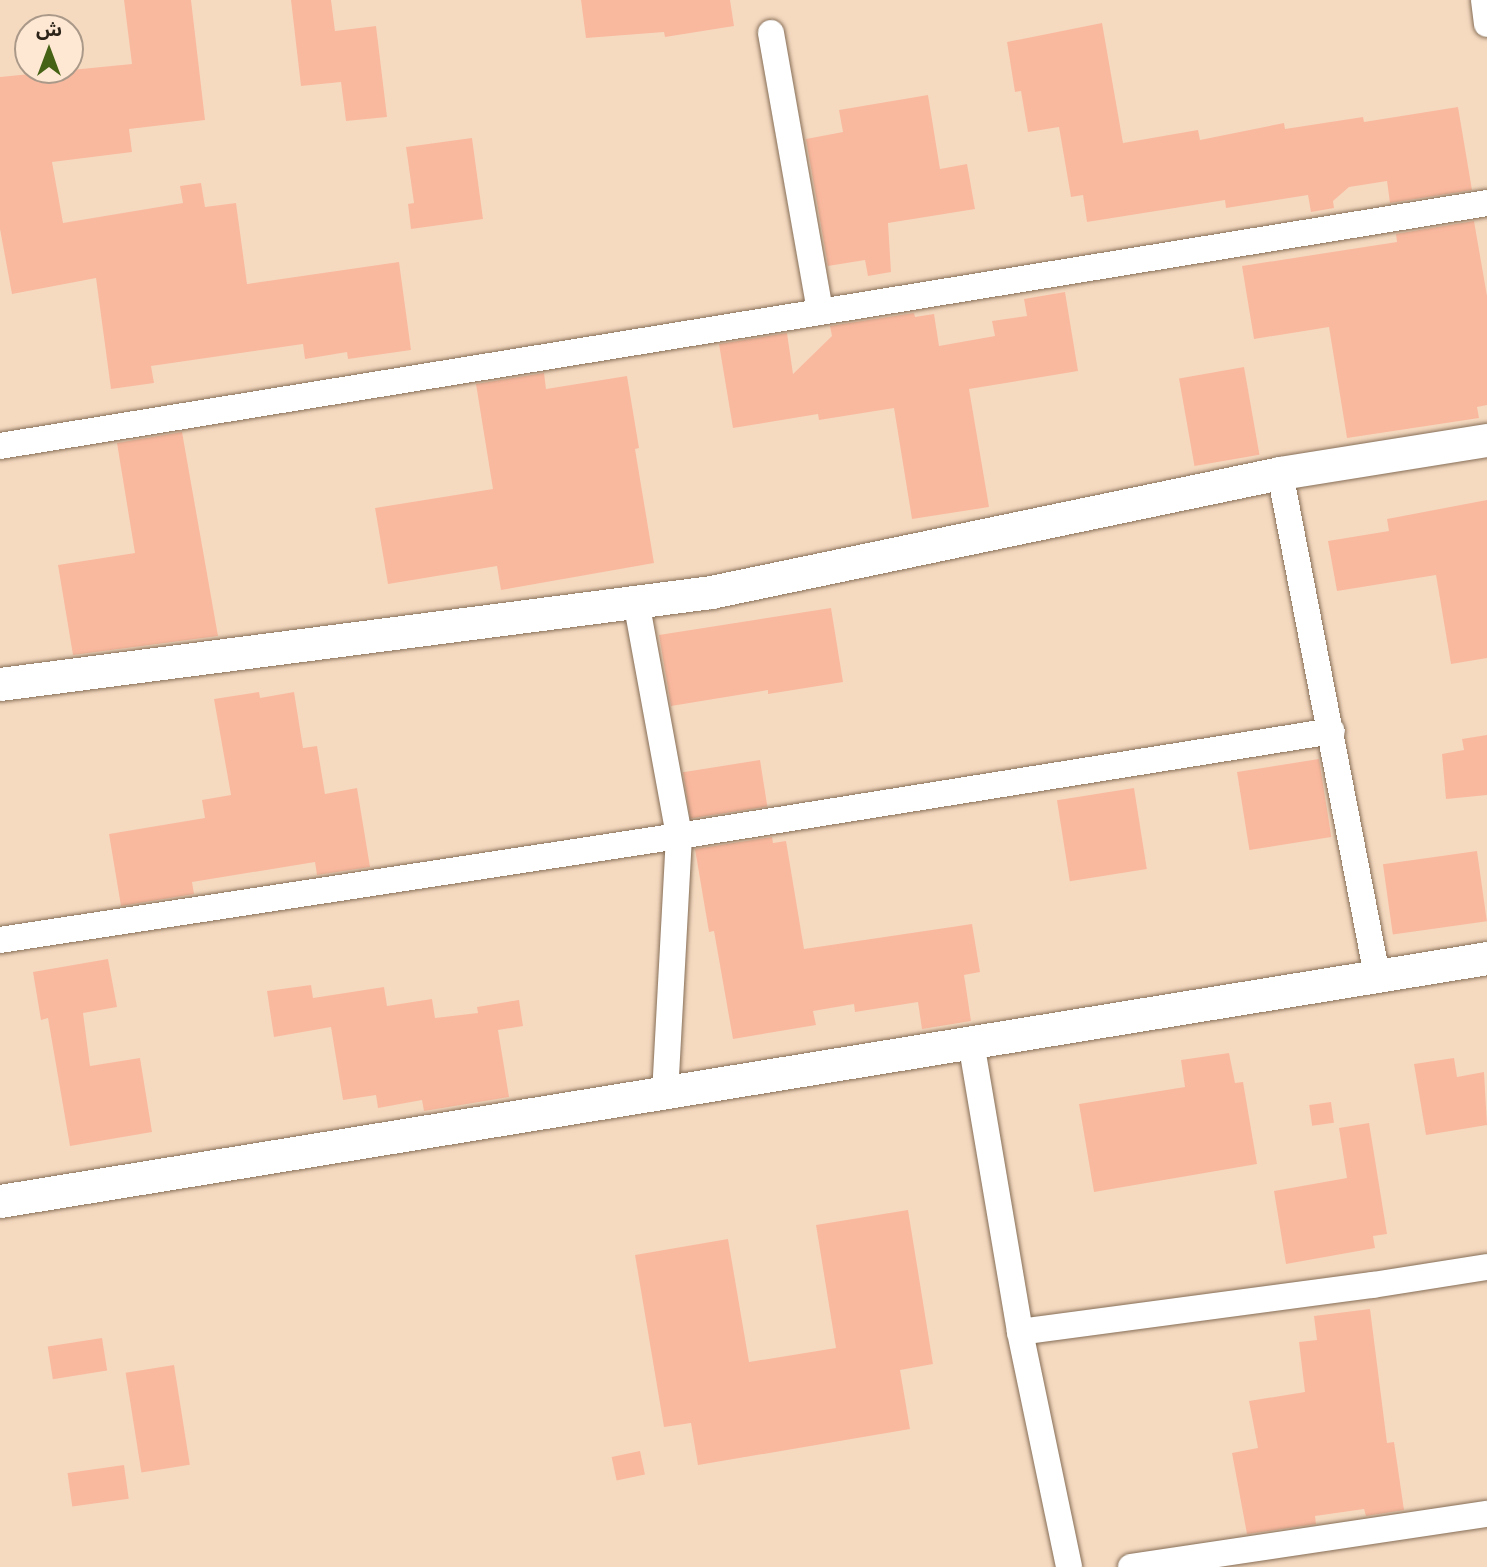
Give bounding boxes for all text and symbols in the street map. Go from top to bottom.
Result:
north arrow [14,14,84,84]
text: ش [36,18,62,41]

